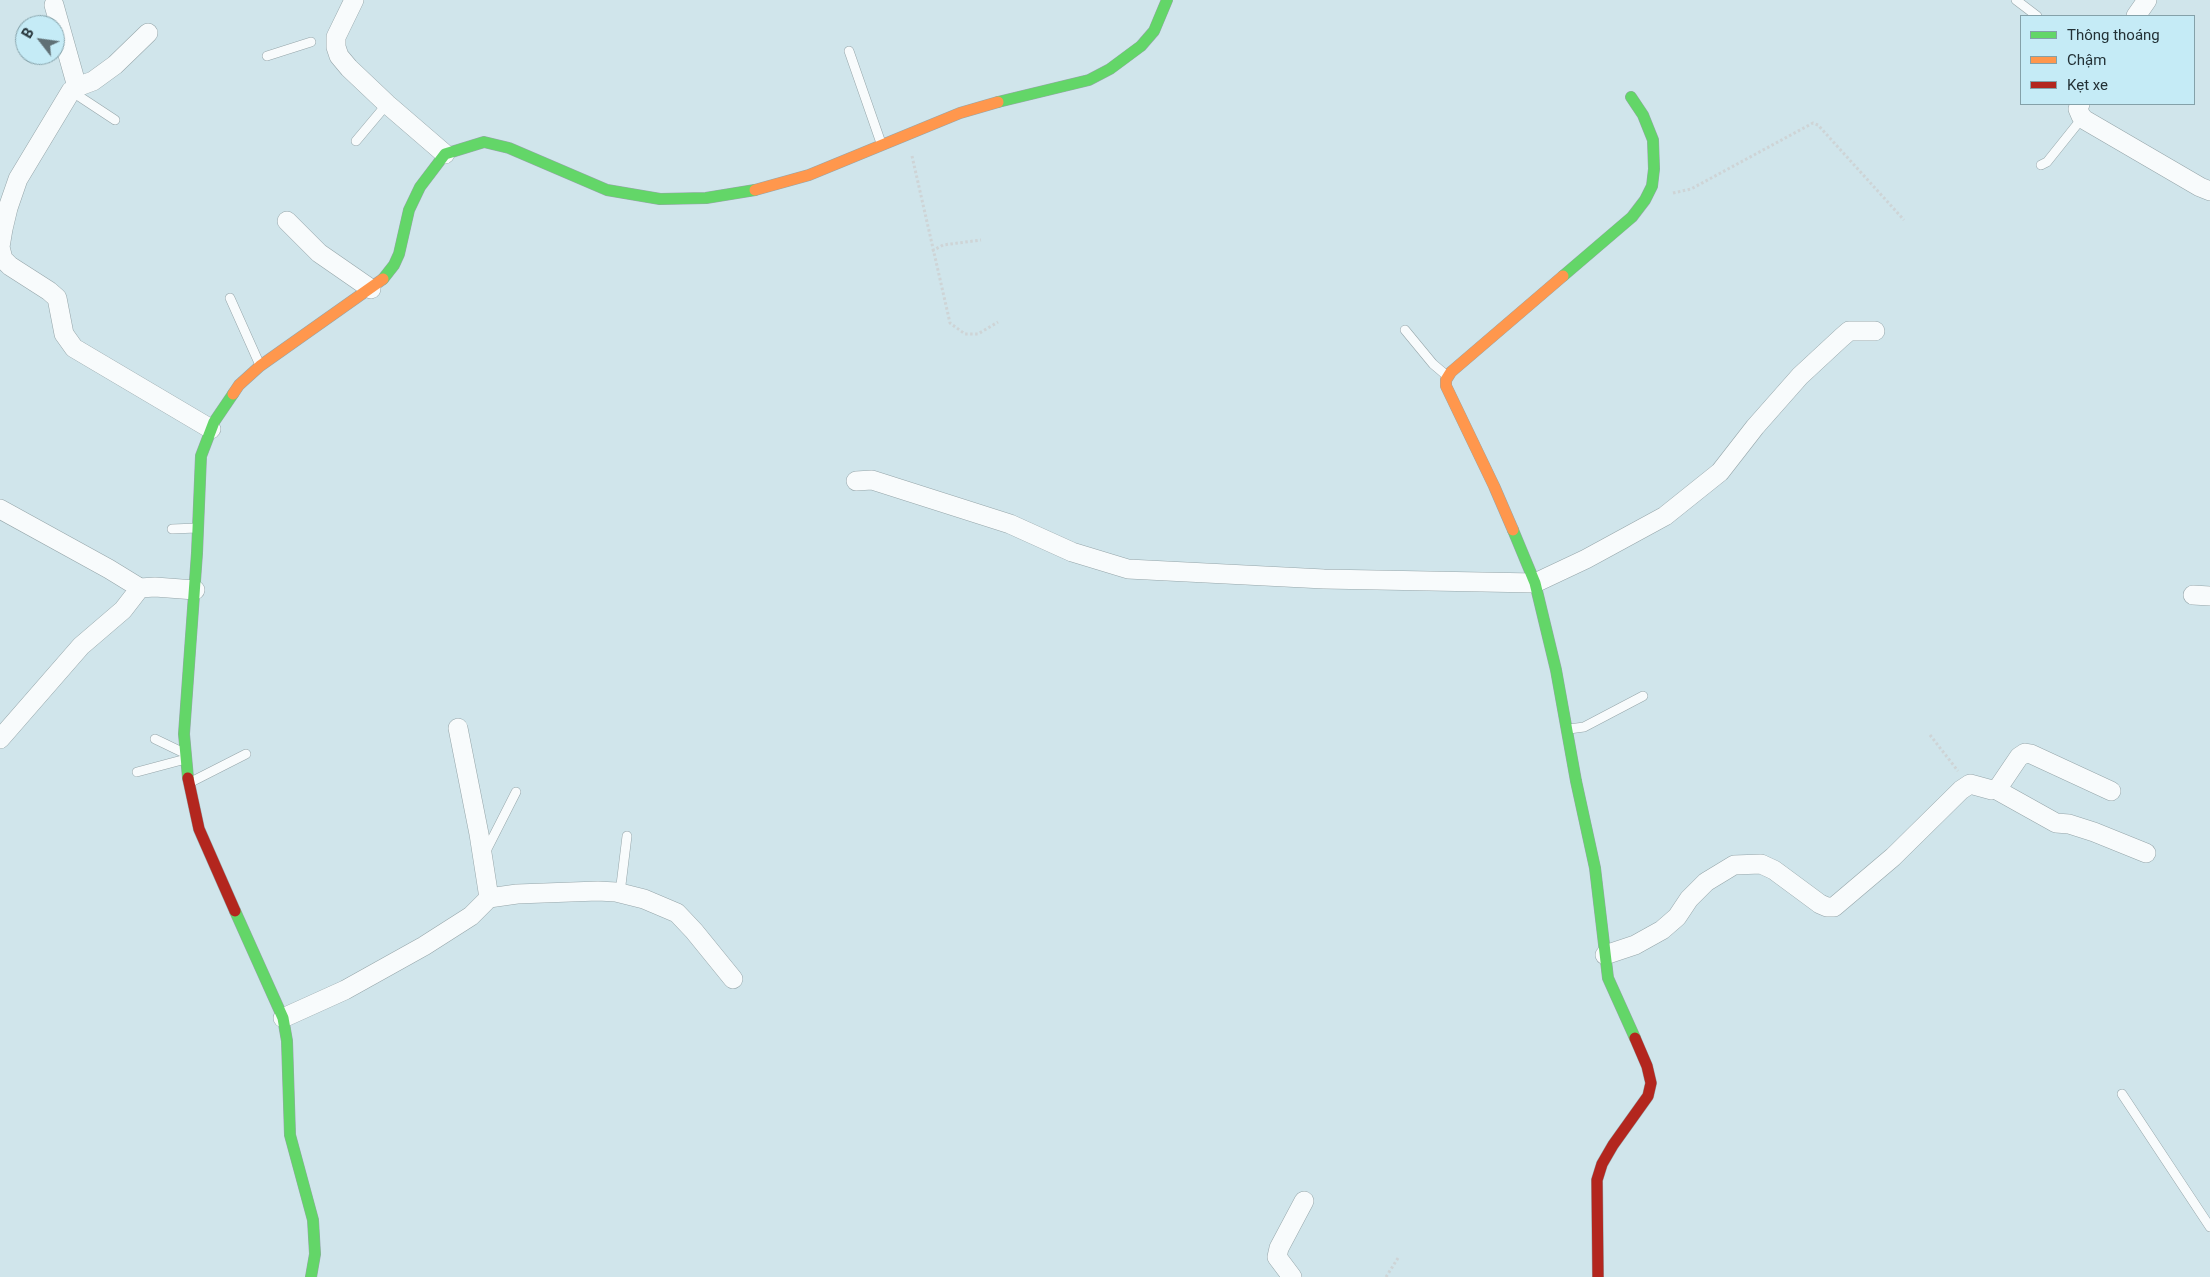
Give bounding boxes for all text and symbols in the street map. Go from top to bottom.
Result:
north arrow [15,15,65,65]
legend [2020,15,2195,105]
text: B [19,25,37,41]
text: Thông thoáng [2067,26,2160,44]
text: Chậm [2067,51,2106,69]
text: Kẹt xe [2067,76,2108,94]

